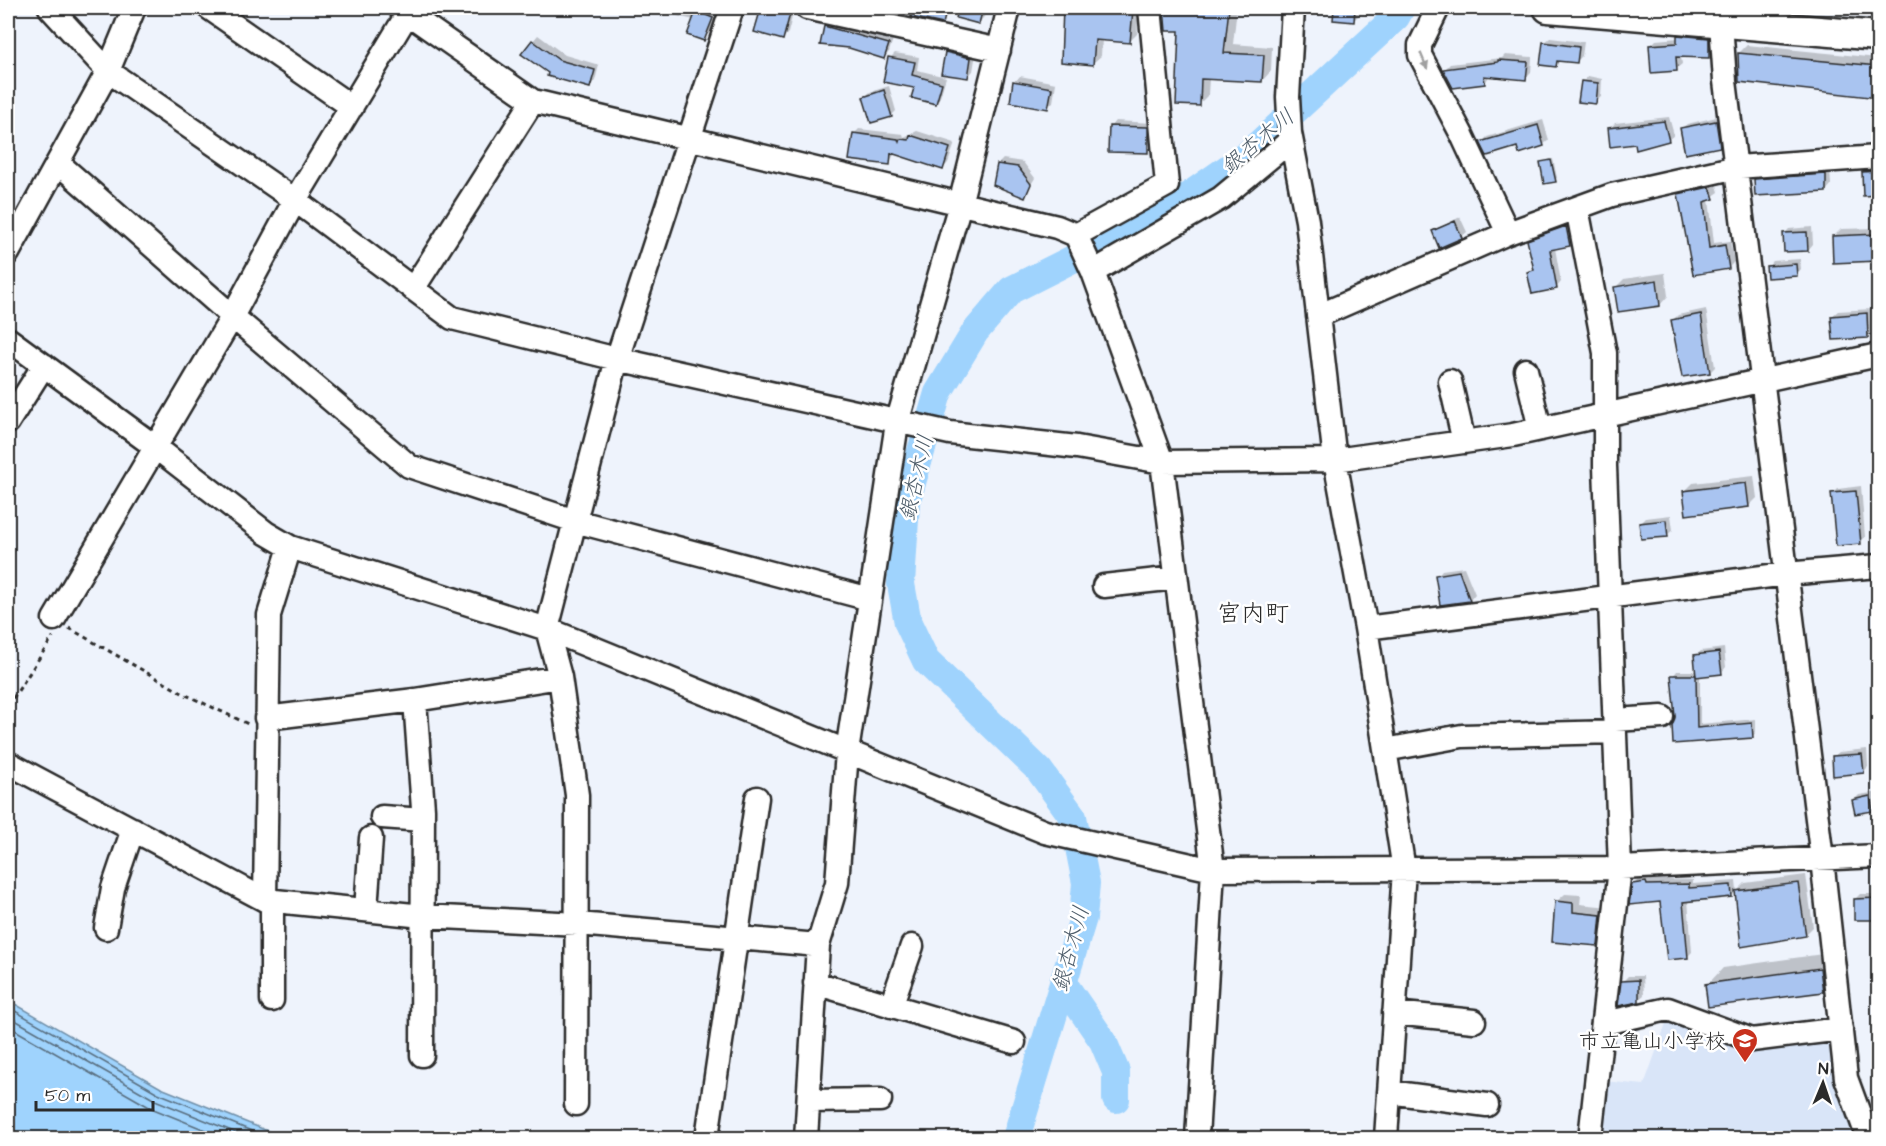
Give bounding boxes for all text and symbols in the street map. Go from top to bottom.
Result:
one-way arrow [1419,52,1429,70]
water label: 銀杏木川 [1214,102,1302,182]
water label: 銀杏木川 [892,432,942,524]
district label: 宮内町 [1217,597,1289,631]
water label: 銀杏木川 [1045,902,1097,996]
school or university icon: 市立亀山小学校 [1730,1026,1760,1064]
place label: 市立亀山小学校 [1579,1027,1726,1056]
north arrow [1793,1053,1853,1113]
text: N [1818,1058,1829,1080]
scale bar [36,1074,153,1112]
text: 50 m [45,1083,90,1108]

